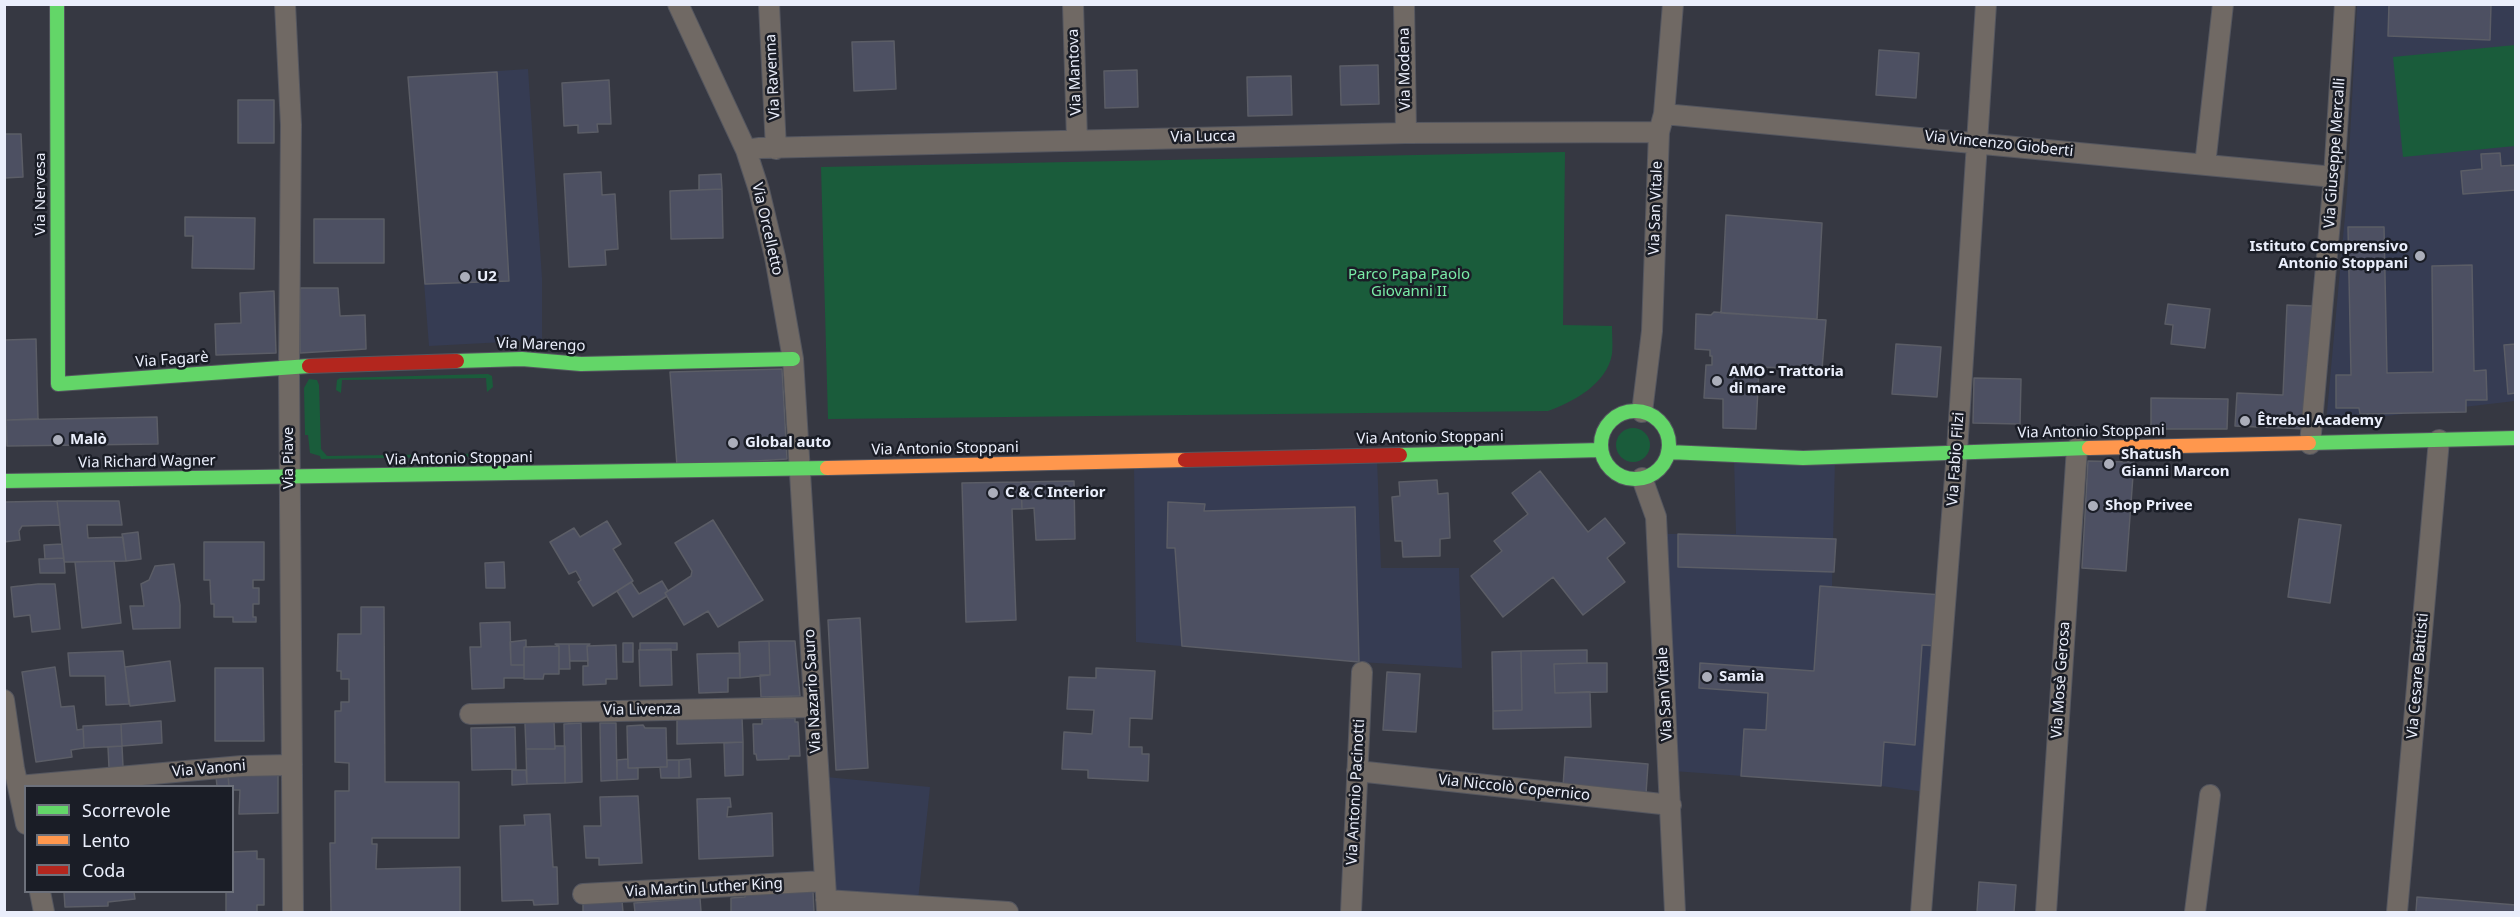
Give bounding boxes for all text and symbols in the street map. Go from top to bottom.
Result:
street label: Via Modena [1395,27,1415,111]
street label: Via Mantova [1064,28,1086,116]
street label: Via Ravenna [762,34,784,120]
street label: Via Giuseppe Mercalli [2321,77,2349,229]
street label: Via Lucca [1170,127,1236,147]
street label: Via Vincenzo Gioberti [1924,127,2074,161]
street label: Via Nervesa [32,153,50,235]
street label: Via San Vitale [1645,161,1667,255]
street label: Via Orcelletto [748,181,786,277]
place label: Istituto Comprensivo Antonio Stoppani [2249,238,2408,273]
marker: Istituto Comprensivo Antonio Stoppani [2413,249,2427,263]
park label: Parco Papa Paolo Giovanni II [1348,266,1470,301]
place label: U2 [477,268,497,286]
marker: U2 [458,270,472,284]
street label: Via Marengo [496,334,586,356]
street label: Via Fagarè [135,348,209,372]
place label: AMO - Trattoria di mare [1729,363,1844,398]
marker: AMO - Trattoria di mare [1710,374,1724,388]
street label: Via Fabio Filzi [1944,412,1968,506]
place label: Êtrebel Academy [2257,412,2383,430]
marker: Êtrebel Academy [2238,414,2252,428]
street label: Via Antonio Stoppani [2017,422,2165,442]
street label: Via Piave [280,427,298,489]
street label: Via Antonio Stoppani [1356,428,1504,448]
place label: Malò [70,431,107,449]
marker: Malò [51,433,65,447]
place label: Global auto [745,434,831,452]
marker: Global auto [726,436,740,450]
street label: Via Antonio Stoppani [871,439,1019,459]
place label: Shatush Gianni Marcon [2121,446,2230,481]
street label: Via Antonio Stoppani [385,449,533,469]
street label: Via Richard Wagner [78,452,216,472]
marker: Shatush Gianni Marcon [2102,457,2116,471]
place label: C & C Interior [1005,484,1106,502]
marker: C & C Interior [986,486,1000,500]
place label: Shop Privee [2105,497,2193,515]
marker: Shop Privee [2086,499,2100,513]
street label: Via Cesare Battisti [2404,612,2432,740]
street label: Via Mosè Gerosa [2048,621,2074,739]
street label: Via Nazario Sauro [801,628,825,754]
street label: Via San Vitale [1654,647,1676,741]
place label: Samia [1719,668,1764,686]
marker: Samia [1700,670,1714,684]
street label: Via Livenza [603,700,681,720]
street label: Via Antonio Pacinotti [1343,719,1369,865]
street label: Via Vanoni [171,757,247,781]
street label: Via Niccolò Copernico [1437,771,1591,805]
legend [24,785,234,893]
text: Scorrevole [82,798,171,822]
text: Lento [82,828,130,852]
text: Coda [82,858,125,882]
street label: Via Martin Luther King [625,875,783,901]

